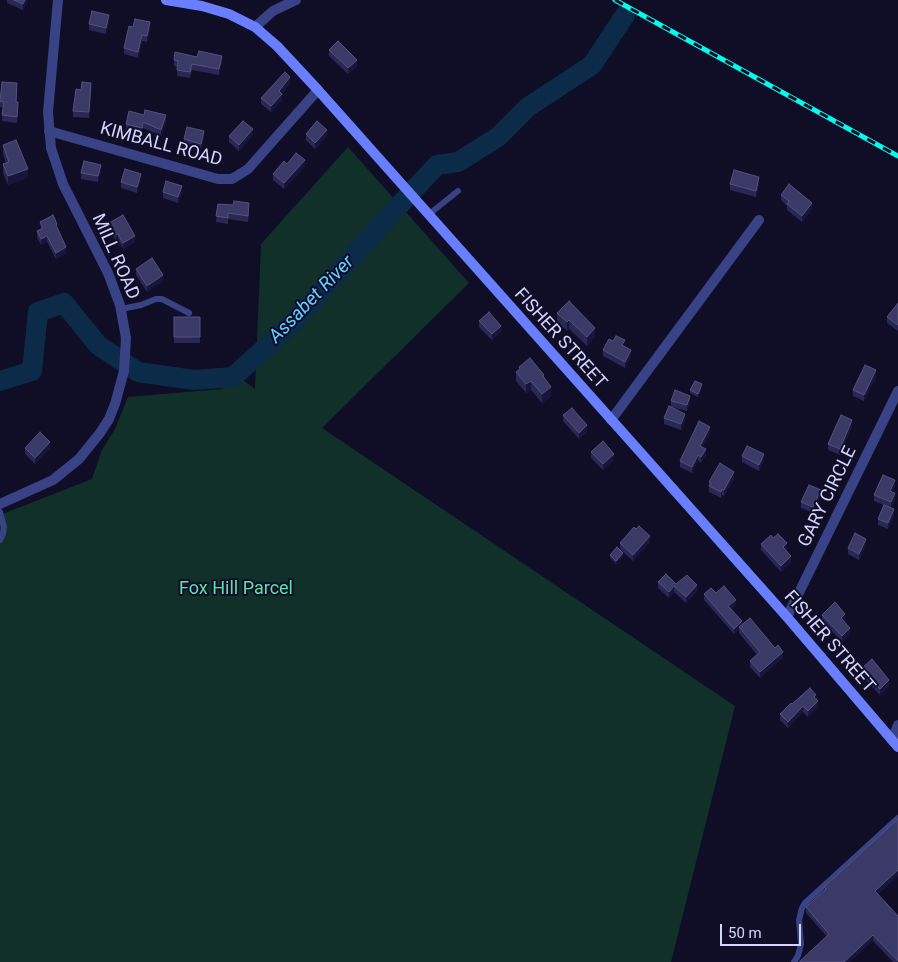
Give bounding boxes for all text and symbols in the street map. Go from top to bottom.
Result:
street label: KIMBALL ROAD [98,118,224,172]
street label: MILL ROAD [87,211,143,303]
water label: Assabet River [265,252,359,348]
street label: FISHER STREET [509,284,611,394]
street label: GARY CIRCLE [794,443,862,551]
park label: Fox Hill Parcel [179,578,293,600]
street label: FISHER STREET [779,587,879,697]
scale bar [723,914,804,946]
text: 50 m [728,924,762,942]

